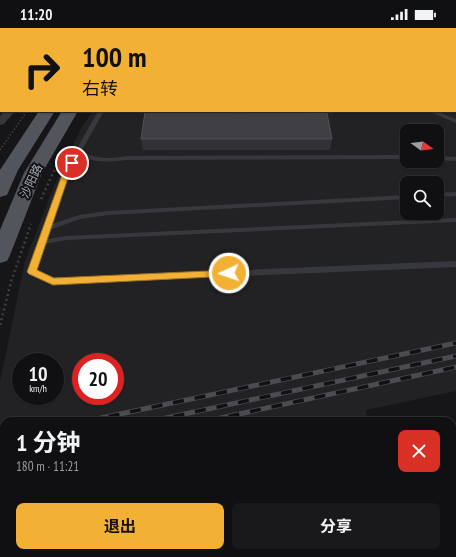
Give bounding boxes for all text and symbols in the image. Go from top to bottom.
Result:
text: 11:20 [20,5,52,24]
text: 100 m [82,38,146,75]
icon: right [16,44,68,96]
text: 右转 [82,77,118,100]
north arrow [400,124,444,168]
map controls [400,124,444,220]
pin [55,146,89,180]
icon: arrive [61,152,83,174]
street label: 沙阳路 [17,162,45,200]
button: search [400,176,444,220]
position arrow [208,252,250,294]
speed limit sign: 20 [72,353,124,405]
text: 10 [28,361,48,387]
text: km/h [29,382,47,395]
text: 1 分钟 [16,427,80,458]
button: close [398,430,440,472]
text: 180 m · 11:21 [16,458,79,475]
button: 退出 [16,503,224,549]
button: 分享 [232,503,440,549]

